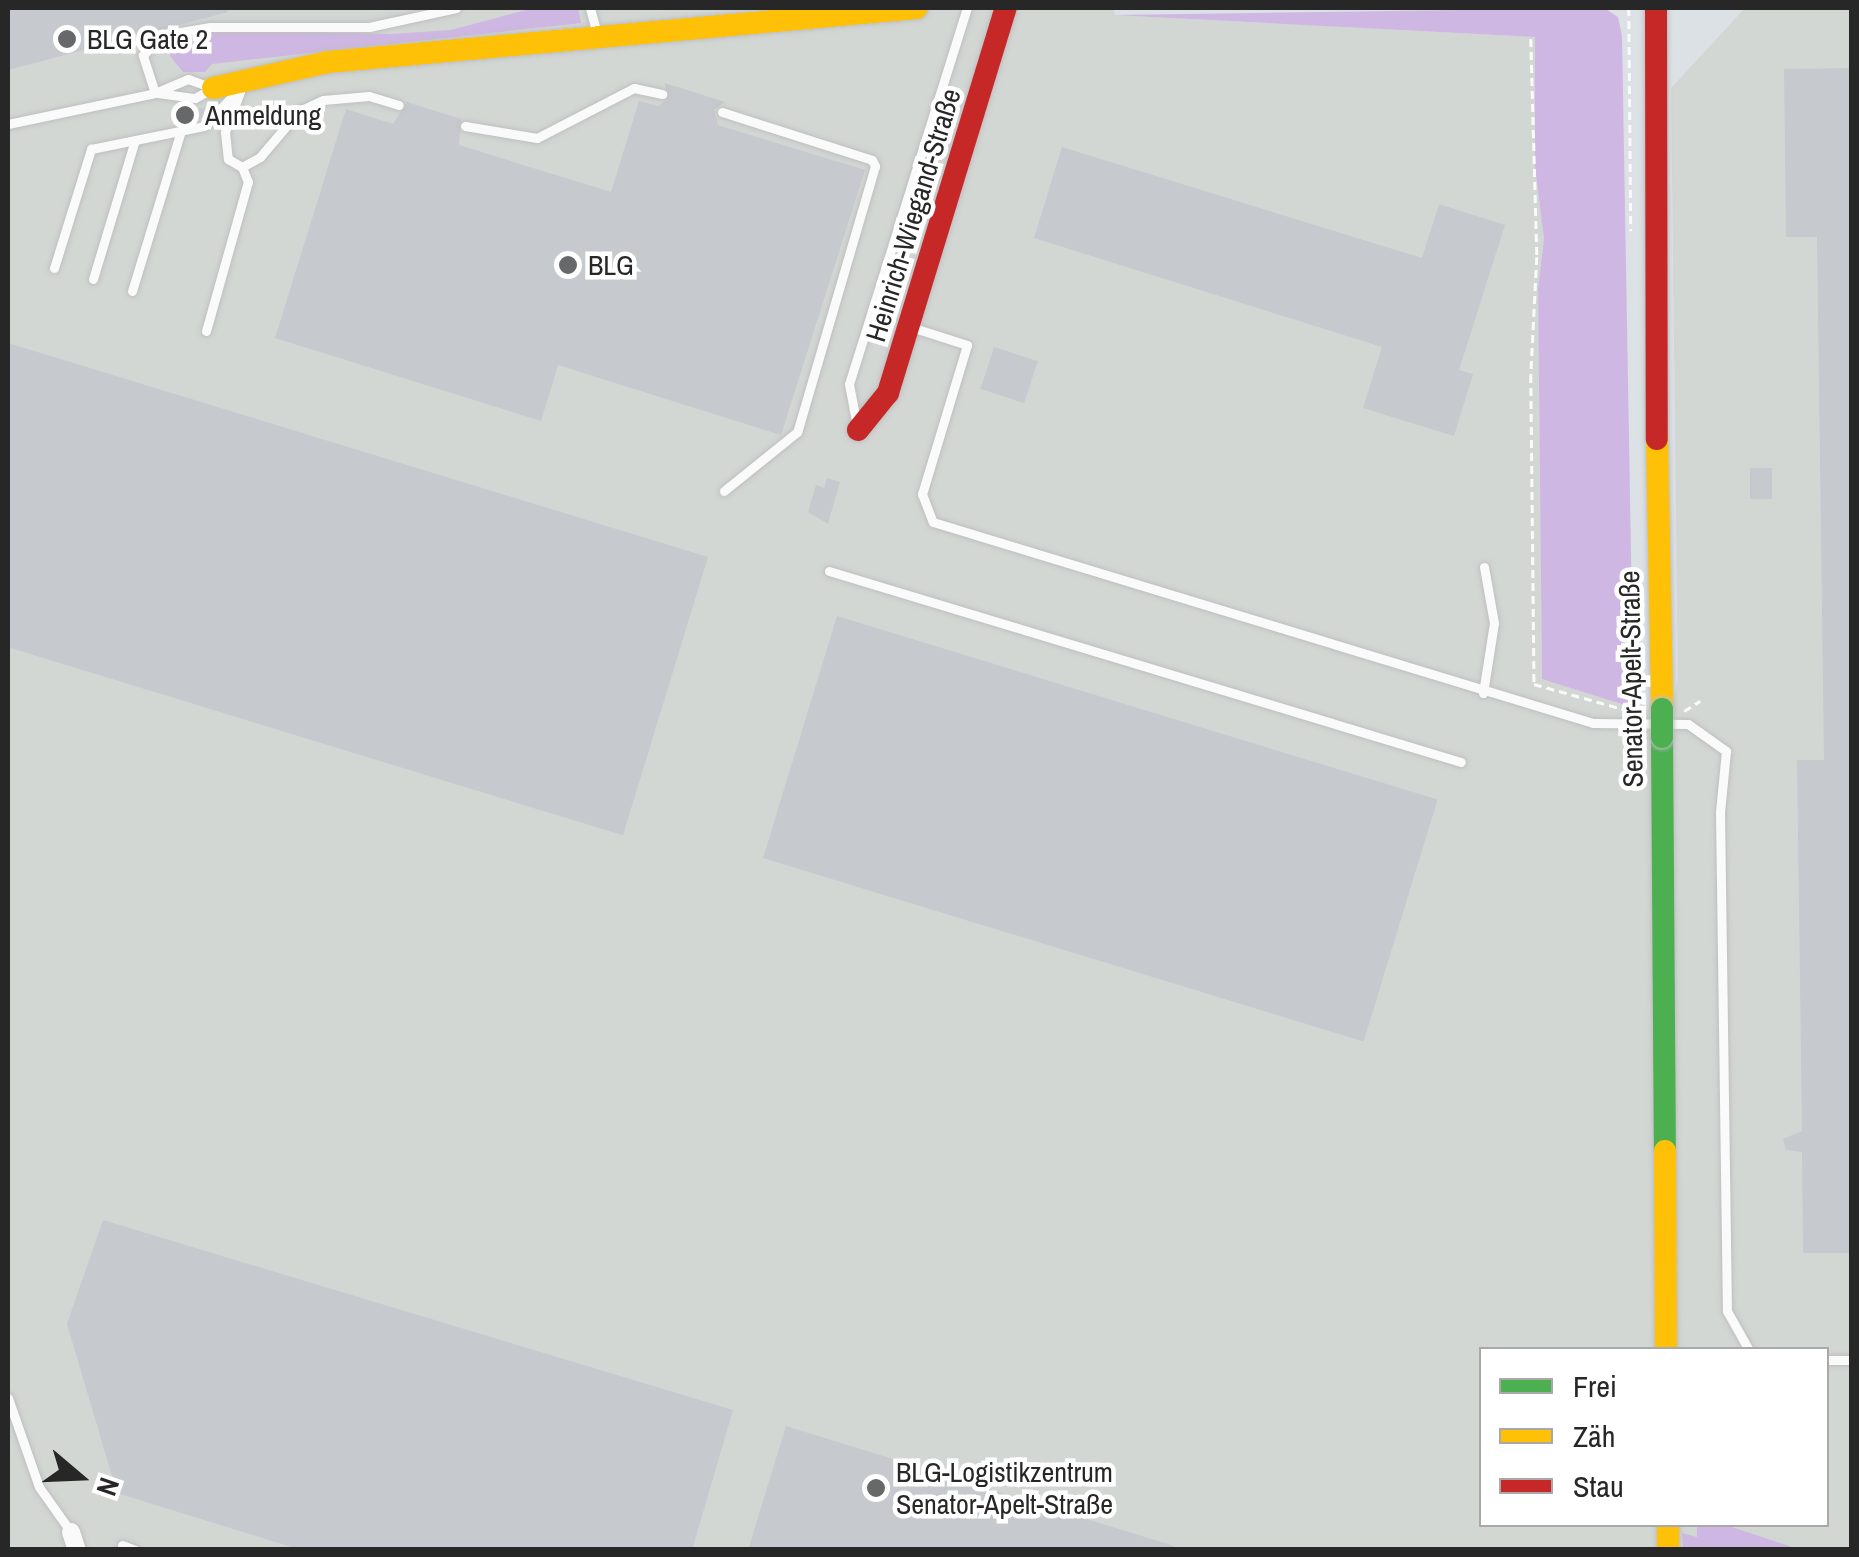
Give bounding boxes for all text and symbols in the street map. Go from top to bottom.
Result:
place label: BLG Gate 2 [87,22,208,56]
marker: BLG Gate 2 [56,28,78,50]
street label: Heinrich-Wiegand-Straße [859,84,967,346]
place label: Anmeldung [205,98,321,132]
marker: Anmeldung [174,104,196,126]
place label: BLG [588,248,634,282]
marker: BLG [557,254,579,276]
street label: Senator-Apelt-Straße [1612,570,1650,788]
legend [1479,1347,1829,1527]
text: Frei [1573,1366,1617,1406]
text: Zäh [1573,1416,1615,1456]
north arrow [30,1427,130,1527]
place label: BLG-Logistikzentrum Senator-Apelt-Straße [896,1455,1113,1521]
text: Stau [1573,1466,1624,1506]
text: N [88,1473,129,1501]
marker: BLG-Logistikzentrum Senator-Apelt-Straße [865,1477,887,1499]

